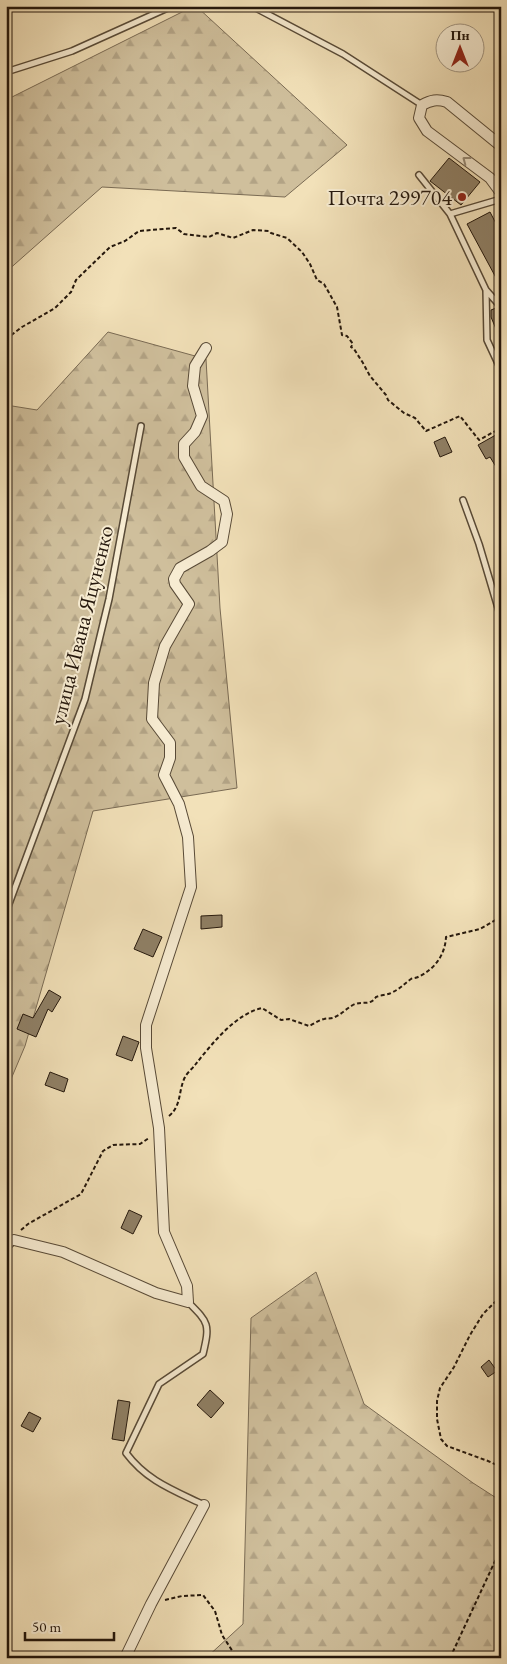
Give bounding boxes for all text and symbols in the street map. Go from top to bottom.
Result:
north arrow [434,22,484,72]
text: Пн [450,26,470,44]
one-way arrow [462,157,472,166]
place label: Почта 299704 [327,183,452,212]
marker: Почта 299704 [456,191,468,203]
street label: улица Ивана Яцуненко [43,522,120,728]
scale bar [25,1609,114,1641]
text: 50 m [32,1617,61,1636]

